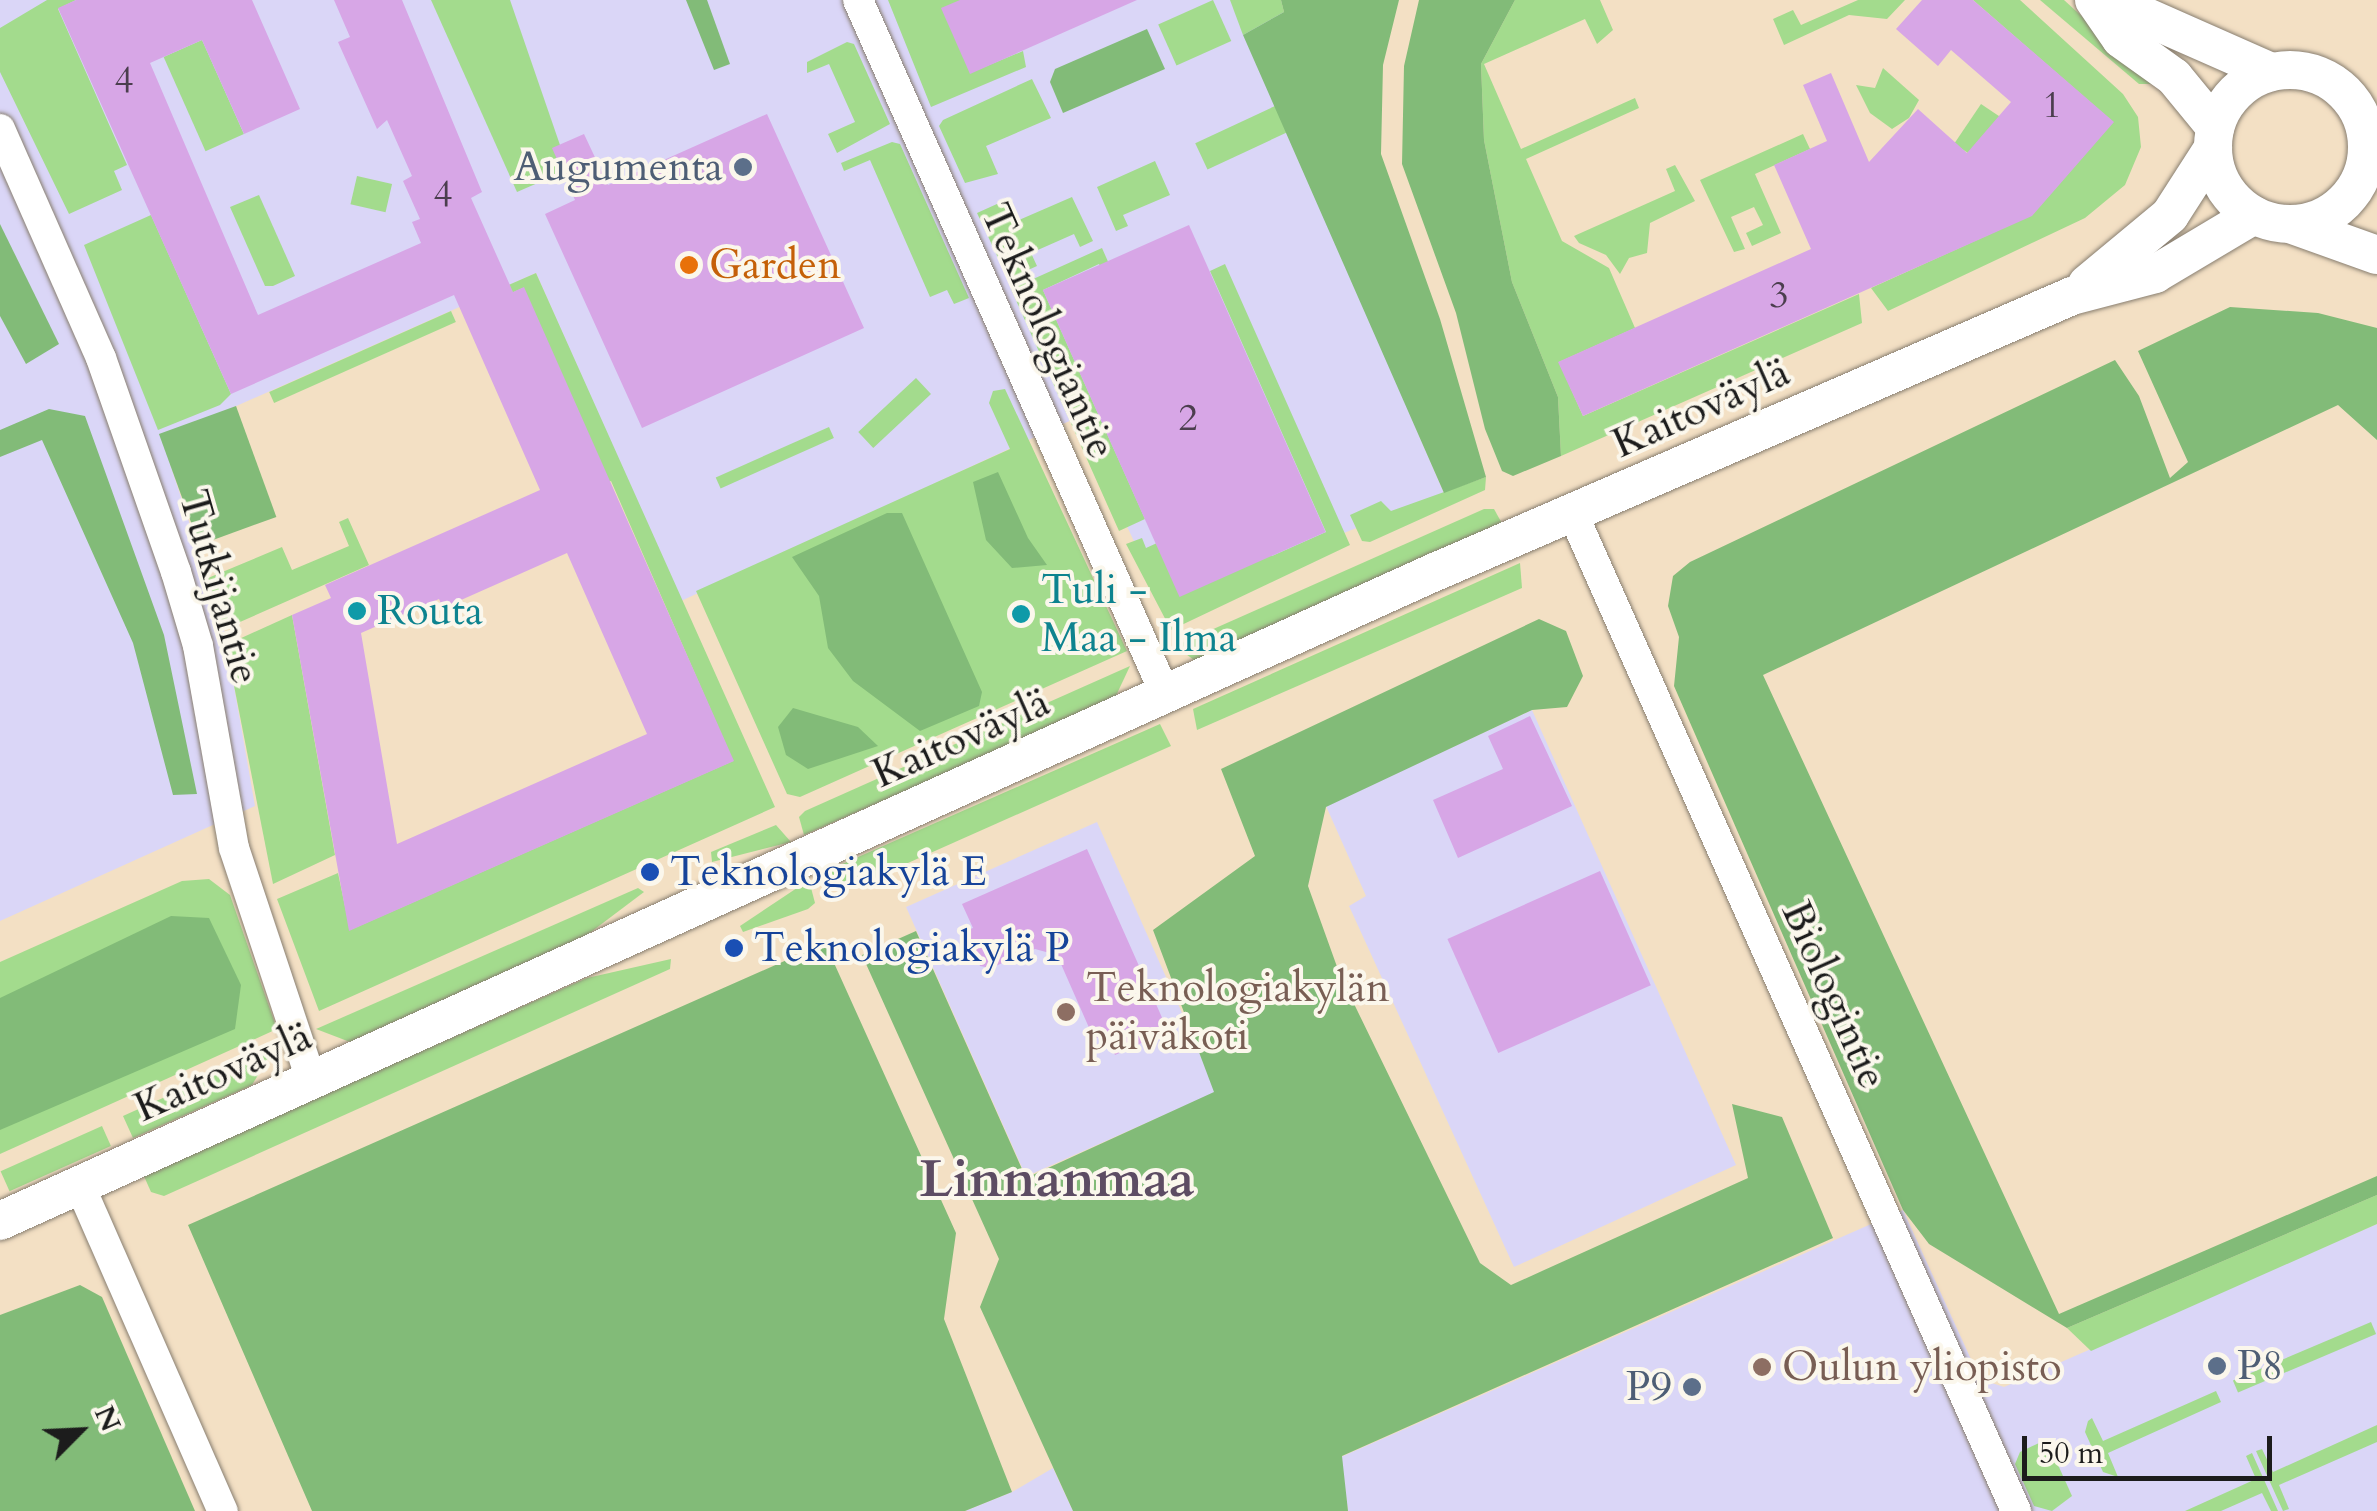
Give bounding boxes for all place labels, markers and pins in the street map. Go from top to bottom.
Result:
place label: Augumenta [514,142,723,192]
marker: Augumenta [732,156,754,178]
place label: Garden [709,240,841,290]
marker: Garden [678,254,700,276]
place label: Tuli - Maa - Ilma [1041,565,1237,664]
place label: Routa [377,586,483,636]
marker: Routa [346,600,368,622]
marker: Tuli - Maa - Ilma [1010,603,1032,625]
place label: Teknologiakylä E [670,847,987,897]
marker: Teknologiakylä E [639,861,661,883]
place label: Teknologiakylä P [754,923,1070,973]
marker: Teknologiakylä P [723,937,745,959]
place label: Teknologiakylän päiväkoti [1086,963,1390,1062]
marker: Teknologiakylän päiväkoti [1055,1001,1077,1023]
place label: P8 [2237,1341,2283,1391]
place label: Oulun yliopisto [1782,1342,2062,1392]
marker: P8 [2206,1355,2228,1377]
marker: Oulun yliopisto [1751,1356,1773,1378]
place label: P9 [1626,1362,1672,1412]
marker: P9 [1681,1376,1703,1398]

